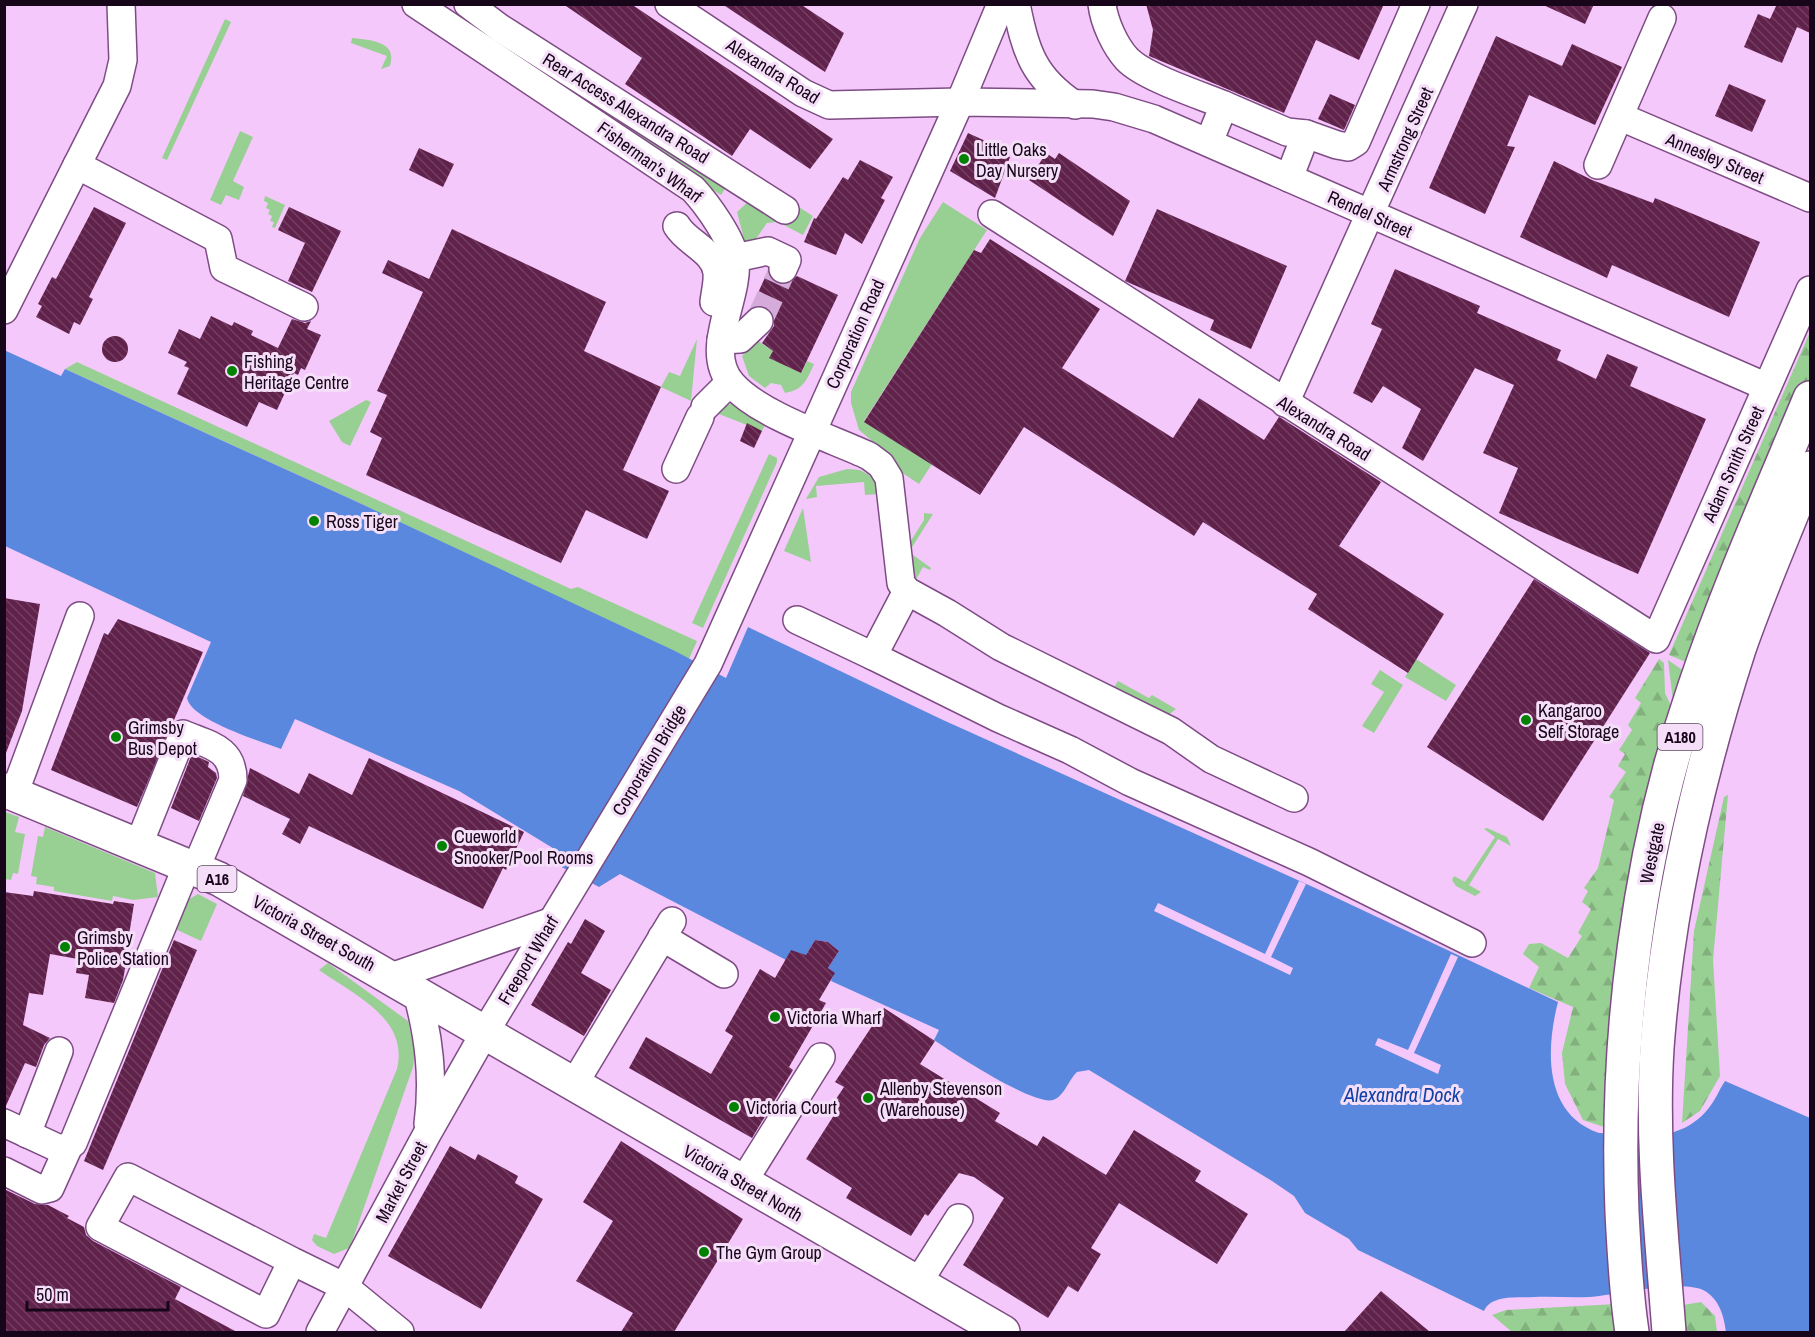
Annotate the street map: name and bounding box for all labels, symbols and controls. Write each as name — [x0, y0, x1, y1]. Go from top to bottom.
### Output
street label: Alexandra Road — [721, 32, 825, 110]
street label: Rear Access Alexandra Road — [538, 47, 714, 169]
street label: Armstrong Street — [1370, 83, 1439, 196]
street label: Fisherman's Wharf — [592, 115, 708, 209]
street label: Annesley Street — [1661, 126, 1768, 190]
place label: Little Oaks Day Nursery — [976, 137, 1059, 183]
marker: Little Oaks Day Nursery — [957, 152, 971, 166]
street label: Rendel Street — [1324, 184, 1416, 244]
street label: Corporation Road — [820, 275, 890, 393]
place label: Fishing Heritage Centre — [244, 349, 349, 395]
marker: Fishing Heritage Centre — [225, 364, 239, 378]
street label: Alexandra Road — [1272, 389, 1376, 467]
street label: Adam Smith Street — [1696, 402, 1770, 527]
place label: Ross Tiger — [326, 509, 398, 534]
marker: Ross Tiger — [307, 514, 321, 528]
place label: Kangaroo Self Storage — [1538, 698, 1619, 744]
street label: Corporation Bridge — [606, 700, 692, 820]
marker: Kangaroo Self Storage — [1519, 713, 1533, 727]
place label: Grimsby Bus Depot — [128, 715, 197, 761]
road number: A180 — [1658, 724, 1702, 750]
marker: Grimsby Bus Depot — [109, 730, 123, 744]
street label: Westgate — [1633, 820, 1671, 886]
place label: Cueworld Snooker/Pool Rooms — [454, 824, 593, 870]
marker: Cueworld Snooker/Pool Rooms — [435, 839, 449, 853]
road number: A16 — [198, 866, 236, 892]
street label: Victoria Street South — [248, 889, 380, 977]
street label: Freeport Wharf — [492, 910, 565, 1009]
place label: Grimsby Police Station — [77, 925, 169, 971]
marker: Grimsby Police Station — [58, 940, 72, 954]
place label: Victoria Wharf — [787, 1005, 882, 1030]
marker: Victoria Wharf — [768, 1010, 782, 1024]
place label: Allenby Stevenson (Warehouse) — [879, 1076, 1002, 1122]
water label: Alexandra Dock — [1343, 1081, 1461, 1108]
marker: Allenby Stevenson (Warehouse) — [861, 1091, 875, 1105]
place label: Victoria Court — [746, 1095, 837, 1120]
marker: Victoria Court — [727, 1100, 741, 1114]
street label: Market Street — [369, 1137, 433, 1227]
street label: Victoria Street North — [679, 1139, 807, 1227]
place label: The Gym Group — [716, 1240, 822, 1265]
marker: The Gym Group — [697, 1245, 711, 1259]
scale bar — [27, 1274, 168, 1312]
text: 50 m — [36, 1282, 69, 1307]

